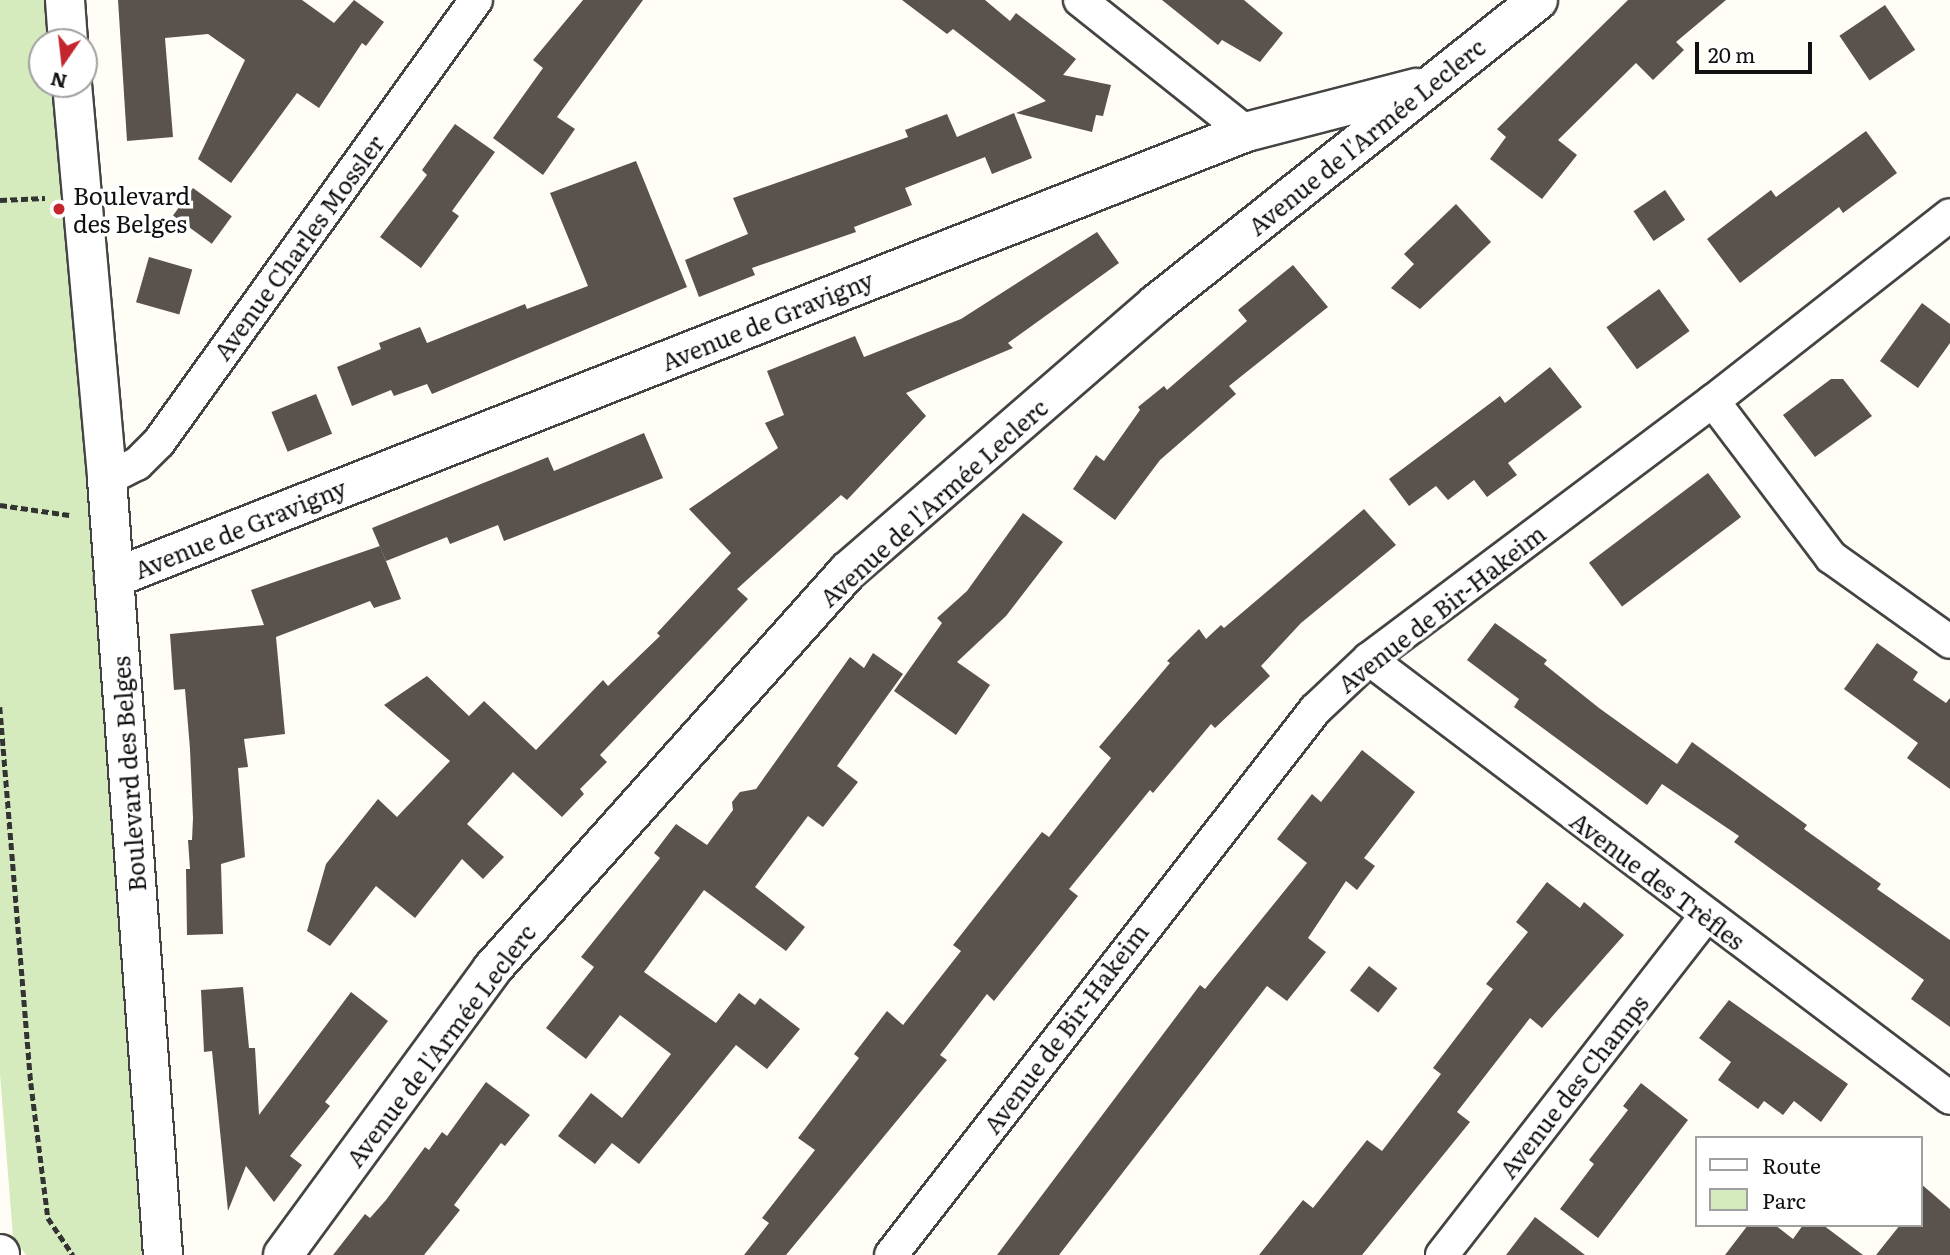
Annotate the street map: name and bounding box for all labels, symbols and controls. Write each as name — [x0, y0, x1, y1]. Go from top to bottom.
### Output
north arrow — [28, 28, 98, 98]
scale bar — [1698, 28, 1815, 72]
street label: Avenue de l'Armée Leclerc — [1242, 32, 1490, 240]
text: 20 m — [1708, 38, 1755, 69]
text: N — [47, 66, 70, 97]
street label: Avenue Charles Mossler — [207, 129, 389, 365]
place label: Boulevard des Belges — [73, 181, 190, 237]
marker: Boulevard des Belges — [51, 201, 67, 217]
street label: Avenue de Gravigny — [657, 264, 877, 376]
street label: Avenue de l'Armée Leclerc — [813, 392, 1053, 612]
street label: Avenue de Gravigny — [130, 472, 350, 584]
street label: Avenue de Bir-Hakeim — [1331, 518, 1551, 698]
street label: Boulevard des Belges — [105, 655, 151, 893]
street label: Avenue des Trèfles — [1565, 805, 1751, 955]
street label: Avenue de Bir-Hakeim — [977, 917, 1153, 1139]
street label: Avenue de l'Armée Leclerc — [339, 918, 541, 1172]
street label: Avenue des Champs — [1492, 989, 1654, 1183]
legend — [1694, 1136, 1922, 1227]
text: Route — [1762, 1149, 1821, 1180]
text: Parc — [1762, 1184, 1806, 1215]

